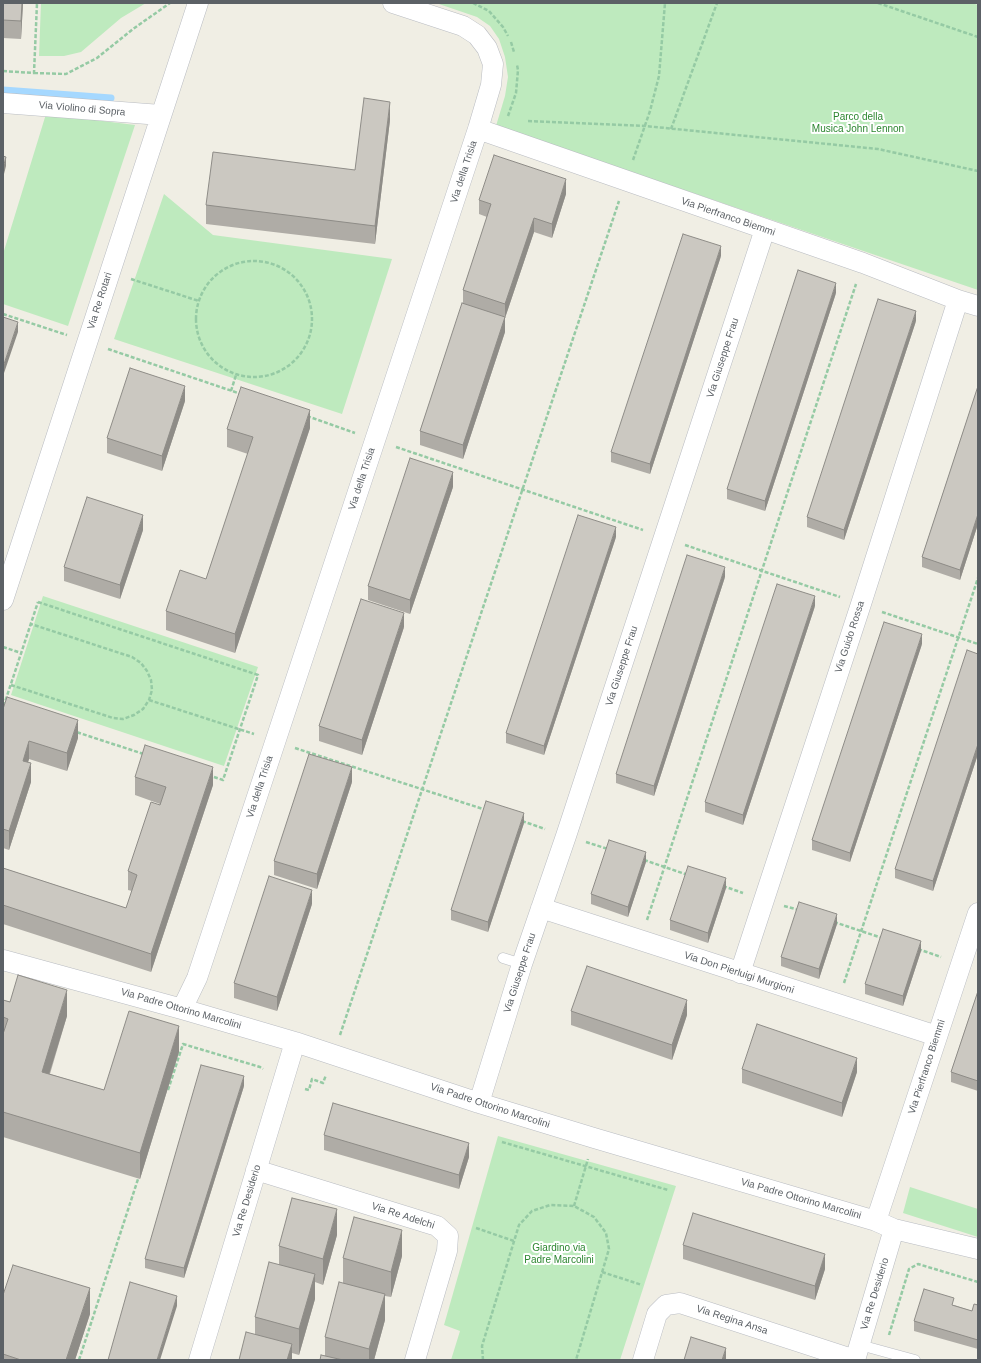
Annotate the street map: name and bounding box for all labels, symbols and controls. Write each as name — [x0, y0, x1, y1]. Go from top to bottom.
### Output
street label: Via Violino di Sopra — [38, 99, 126, 119]
park label: Parco della Musica John Lennon — [812, 111, 904, 134]
street label: Via della Trisia — [448, 139, 480, 205]
street label: Via Pierfranco Biemmi — [679, 195, 777, 239]
street label: Via Re Rotari — [85, 271, 115, 331]
street label: Via Giuseppe Frau — [704, 317, 742, 399]
street label: Via della Trisia — [346, 446, 378, 512]
street label: Via Guido Rossa — [833, 600, 867, 674]
street label: Via Giuseppe Frau — [603, 625, 641, 707]
street label: Via della Trisia — [244, 754, 276, 820]
street label: Via Giuseppe Frau — [501, 932, 539, 1014]
street label: Via Don Pierluigi Murgioni — [683, 950, 795, 996]
street label: Via Padre Ottorino Marcolini — [119, 986, 243, 1032]
street label: Via Pierfranco Biemmi — [906, 1018, 948, 1116]
street label: Via Padre Ottorino Marcolini — [429, 1081, 551, 1131]
street label: Via Re Desiderio — [230, 1163, 264, 1239]
street label: Via Padre Ottorino Marcolini — [739, 1176, 863, 1222]
street label: Via Re Adelchi — [370, 1200, 436, 1232]
park label: Giardino via Padre Marcolini — [524, 1242, 594, 1266]
street label: Via Re Desiderio — [858, 1256, 892, 1332]
street label: Via Regina Ansa — [695, 1303, 769, 1337]

